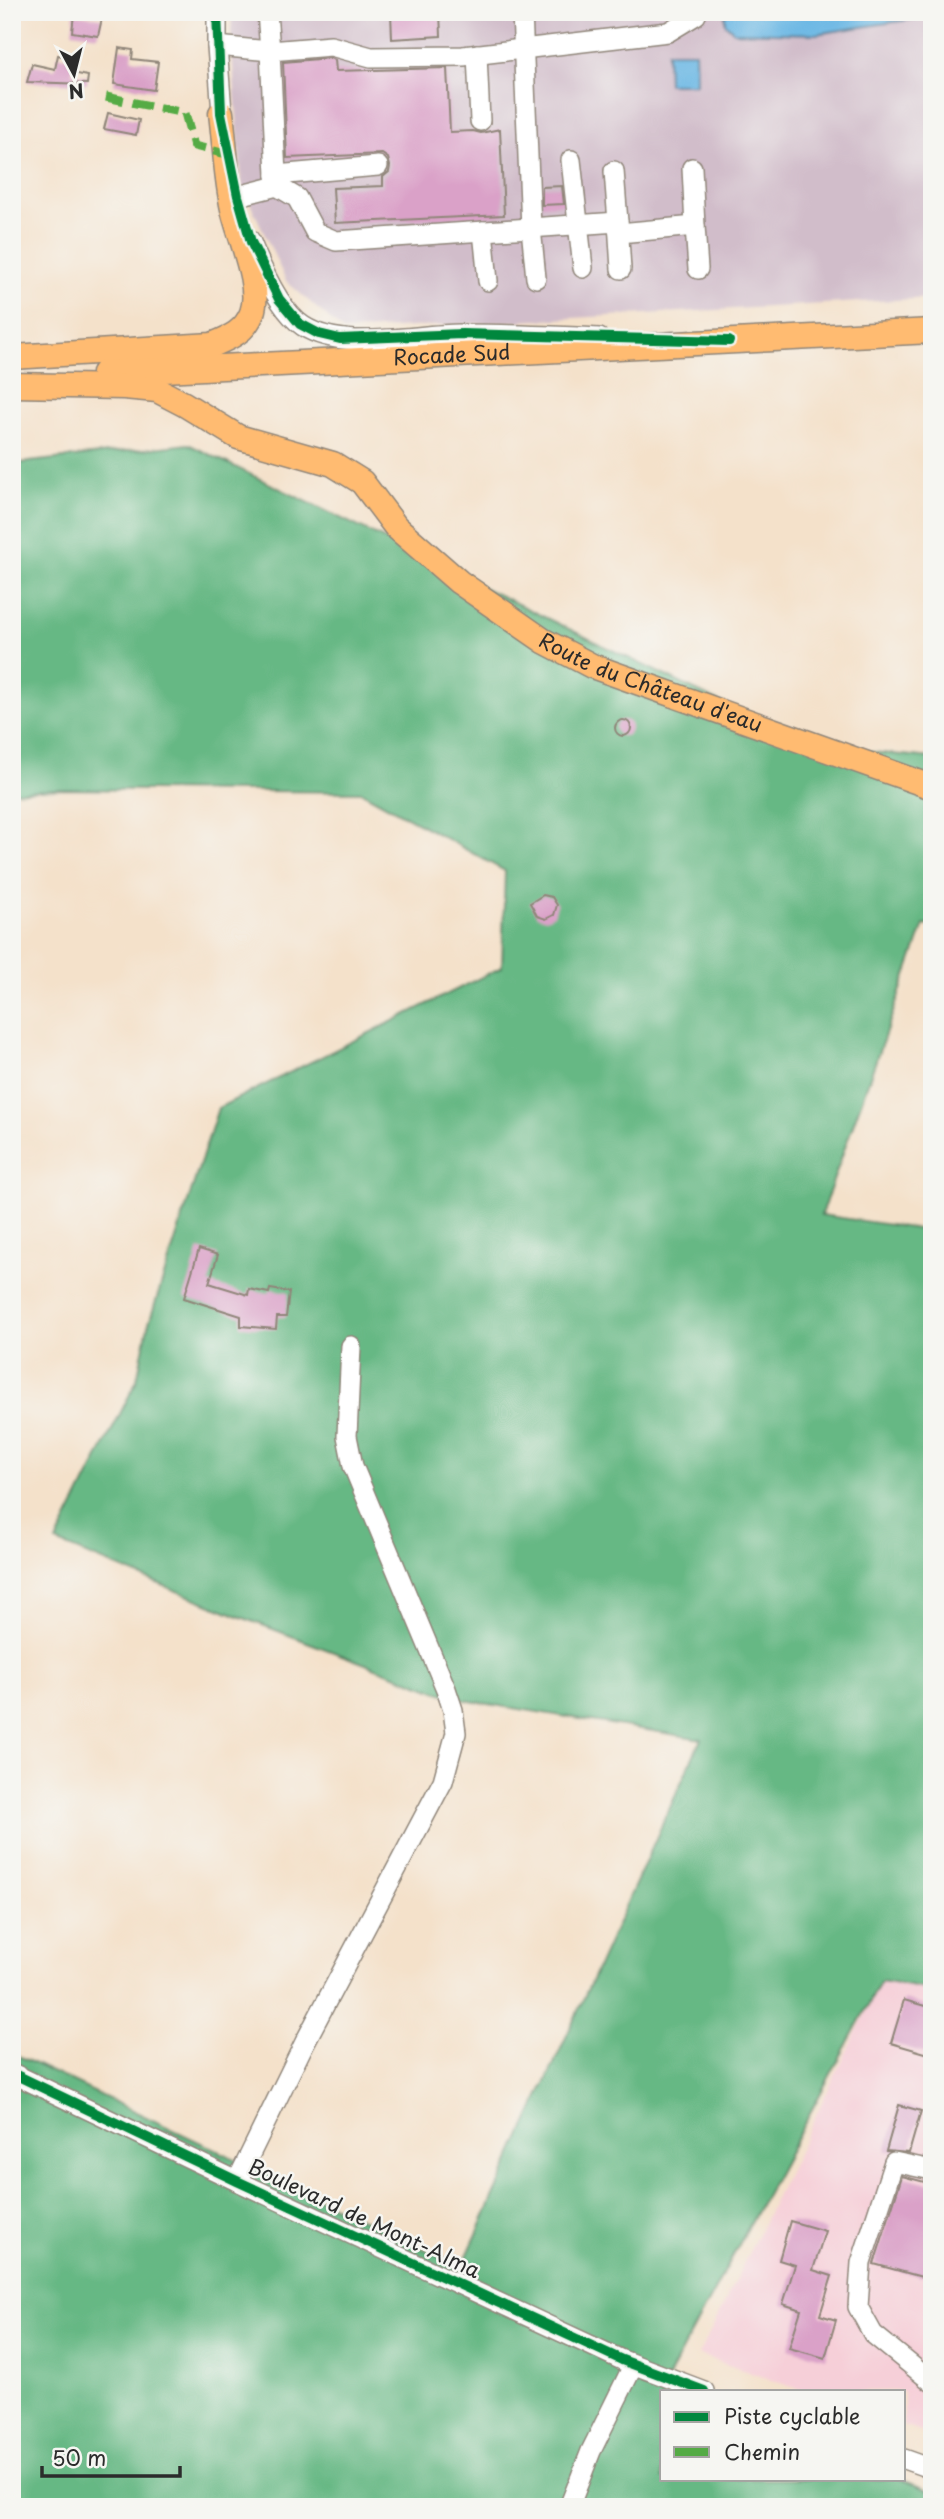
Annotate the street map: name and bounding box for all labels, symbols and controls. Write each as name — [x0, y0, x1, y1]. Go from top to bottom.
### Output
north arrow — [38, 38, 108, 108]
text: N — [67, 77, 85, 107]
street label: Rocade Sud — [392, 334, 511, 372]
street label: Route du Château d'eau — [534, 623, 767, 739]
street label: Boulevard de Mont-Alma — [243, 2149, 486, 2285]
legend — [660, 2390, 906, 2480]
text: Piste cyclable — [724, 2399, 860, 2431]
scale bar — [42, 2435, 180, 2479]
text: Chemin — [724, 2435, 800, 2467]
text: 50 m — [52, 2441, 106, 2473]

